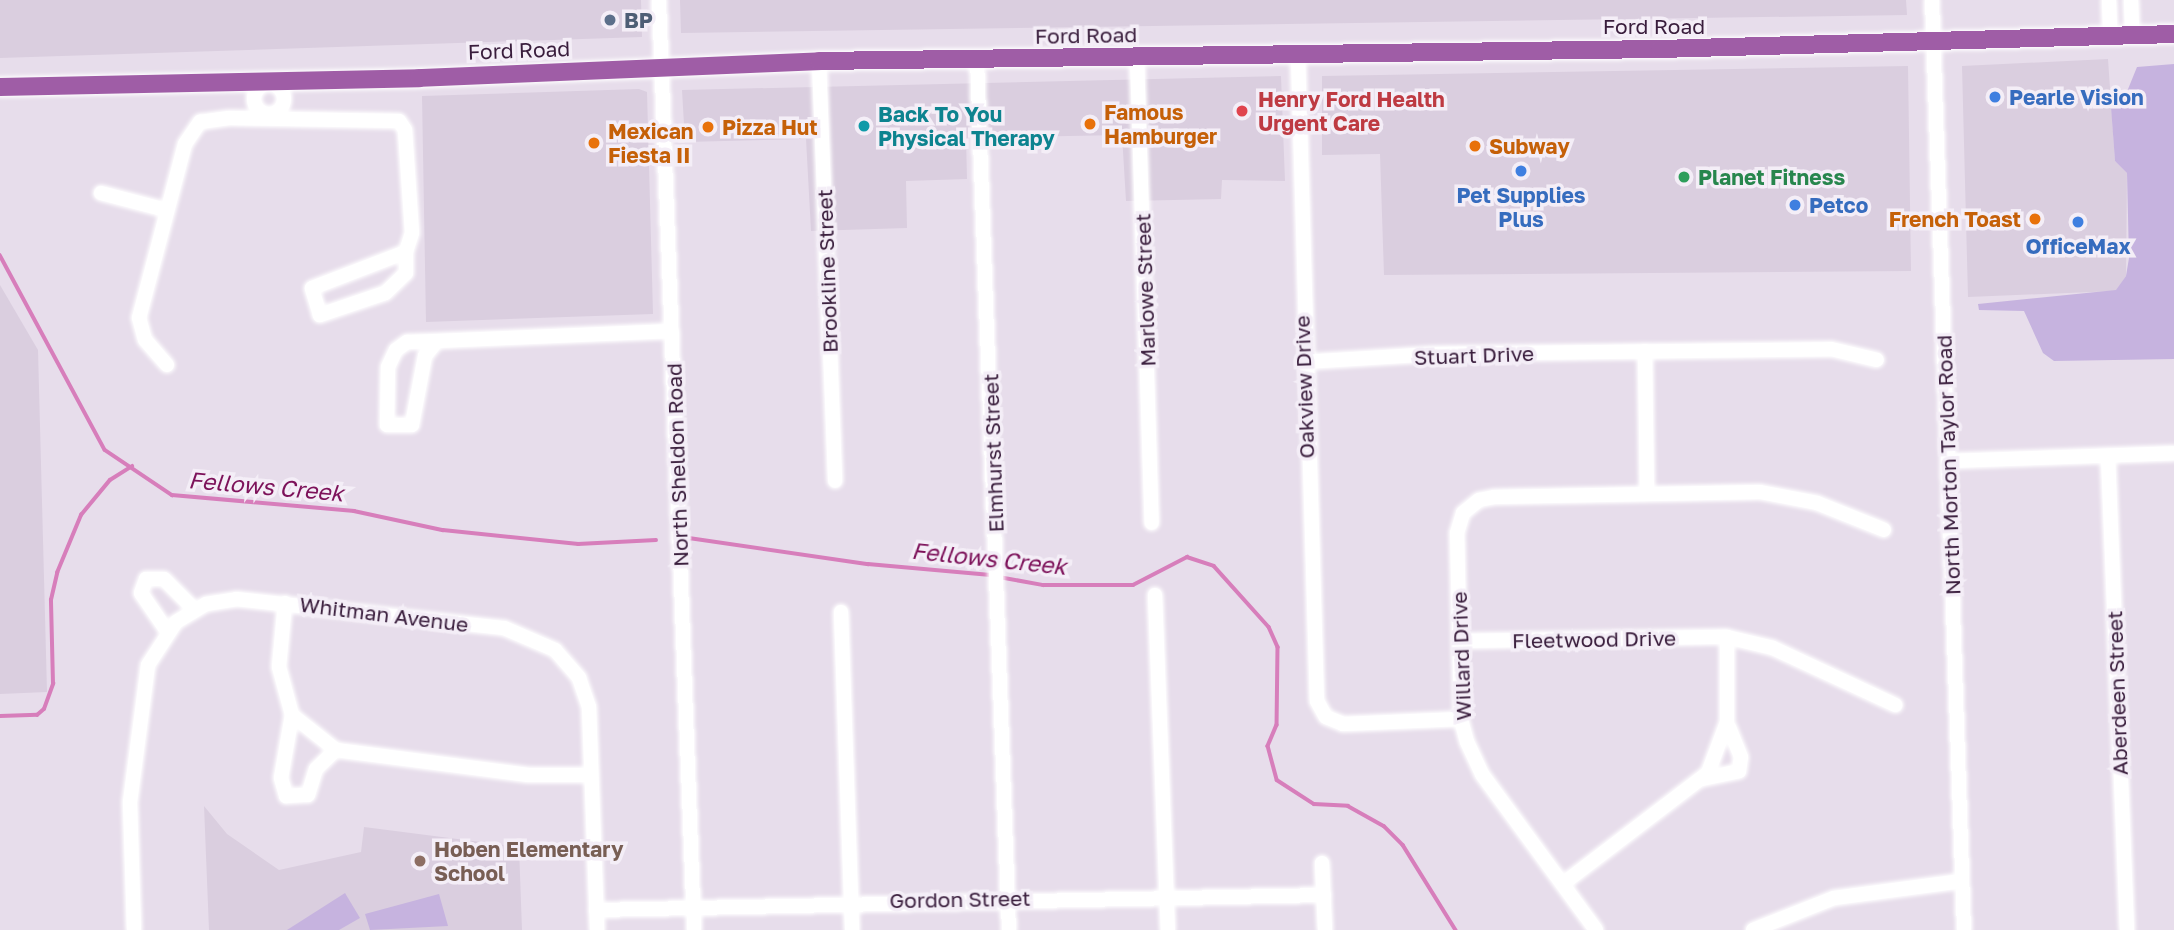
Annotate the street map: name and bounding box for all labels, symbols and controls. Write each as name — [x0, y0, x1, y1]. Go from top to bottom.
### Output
place label: BP — [624, 7, 653, 33]
marker: BP — [602, 12, 618, 28]
street label: Ford Road — [1603, 13, 1705, 39]
street label: Ford Road — [1035, 22, 1137, 48]
street label: Ford Road — [467, 36, 571, 64]
place label: Pearle Vision — [2009, 84, 2144, 110]
place label: Henry Ford Health Urgent Care — [1258, 86, 1445, 136]
marker: Pearle Vision — [1987, 89, 2003, 105]
place label: Famous Hamburger — [1104, 99, 1217, 149]
place label: Back To You Physical Therapy — [878, 101, 1055, 151]
marker: Henry Ford Health Urgent Care — [1232, 101, 1252, 121]
place label: Pizza Hut — [722, 114, 818, 140]
marker: Famous Hamburger — [1082, 116, 1098, 132]
place label: Mexican Fiesta II — [608, 118, 694, 168]
marker: Back To You Physical Therapy — [856, 118, 872, 134]
marker: Pizza Hut — [700, 119, 716, 135]
place label: Subway — [1489, 133, 1570, 159]
marker: Mexican Fiesta II — [586, 135, 602, 151]
marker: Subway — [1467, 138, 1483, 154]
marker: Pet Supplies Plus — [1513, 163, 1529, 179]
place label: Planet Fitness — [1698, 164, 1845, 190]
marker: Planet Fitness — [1676, 169, 1692, 185]
place label: Pet Supplies Plus — [1456, 182, 1586, 232]
street label: Brookline Street — [812, 189, 842, 353]
place label: Petco — [1809, 192, 1868, 218]
marker: Petco — [1787, 197, 1803, 213]
place label: French Toast — [1889, 206, 2021, 232]
marker: French Toast — [2027, 211, 2043, 227]
street label: Marlowe Street — [1130, 213, 1160, 367]
marker: OfficeMax — [2070, 214, 2086, 230]
place label: OfficeMax — [2025, 233, 2131, 259]
street label: Oakview Drive — [1289, 315, 1319, 459]
street label: North Morton Taylor Road — [1931, 334, 1965, 596]
street label: Stuart Drive — [1413, 340, 1535, 370]
street label: North Sheldon Road — [661, 363, 693, 567]
street label: Elmhurst Street — [978, 373, 1008, 533]
water label: Fellows Creek — [187, 465, 345, 507]
water label: Fellows Creek — [910, 536, 1068, 580]
street label: Whitman Avenue — [298, 591, 470, 637]
street label: Willard Drive — [1446, 591, 1476, 721]
street label: Aberdeen Street — [2102, 610, 2132, 776]
street label: Fleetwood Drive — [1512, 625, 1676, 653]
place label: Hoben Elementary School — [434, 836, 624, 886]
marker: Hoben Elementary School — [412, 853, 428, 869]
street label: Gordon Street — [889, 885, 1031, 913]

